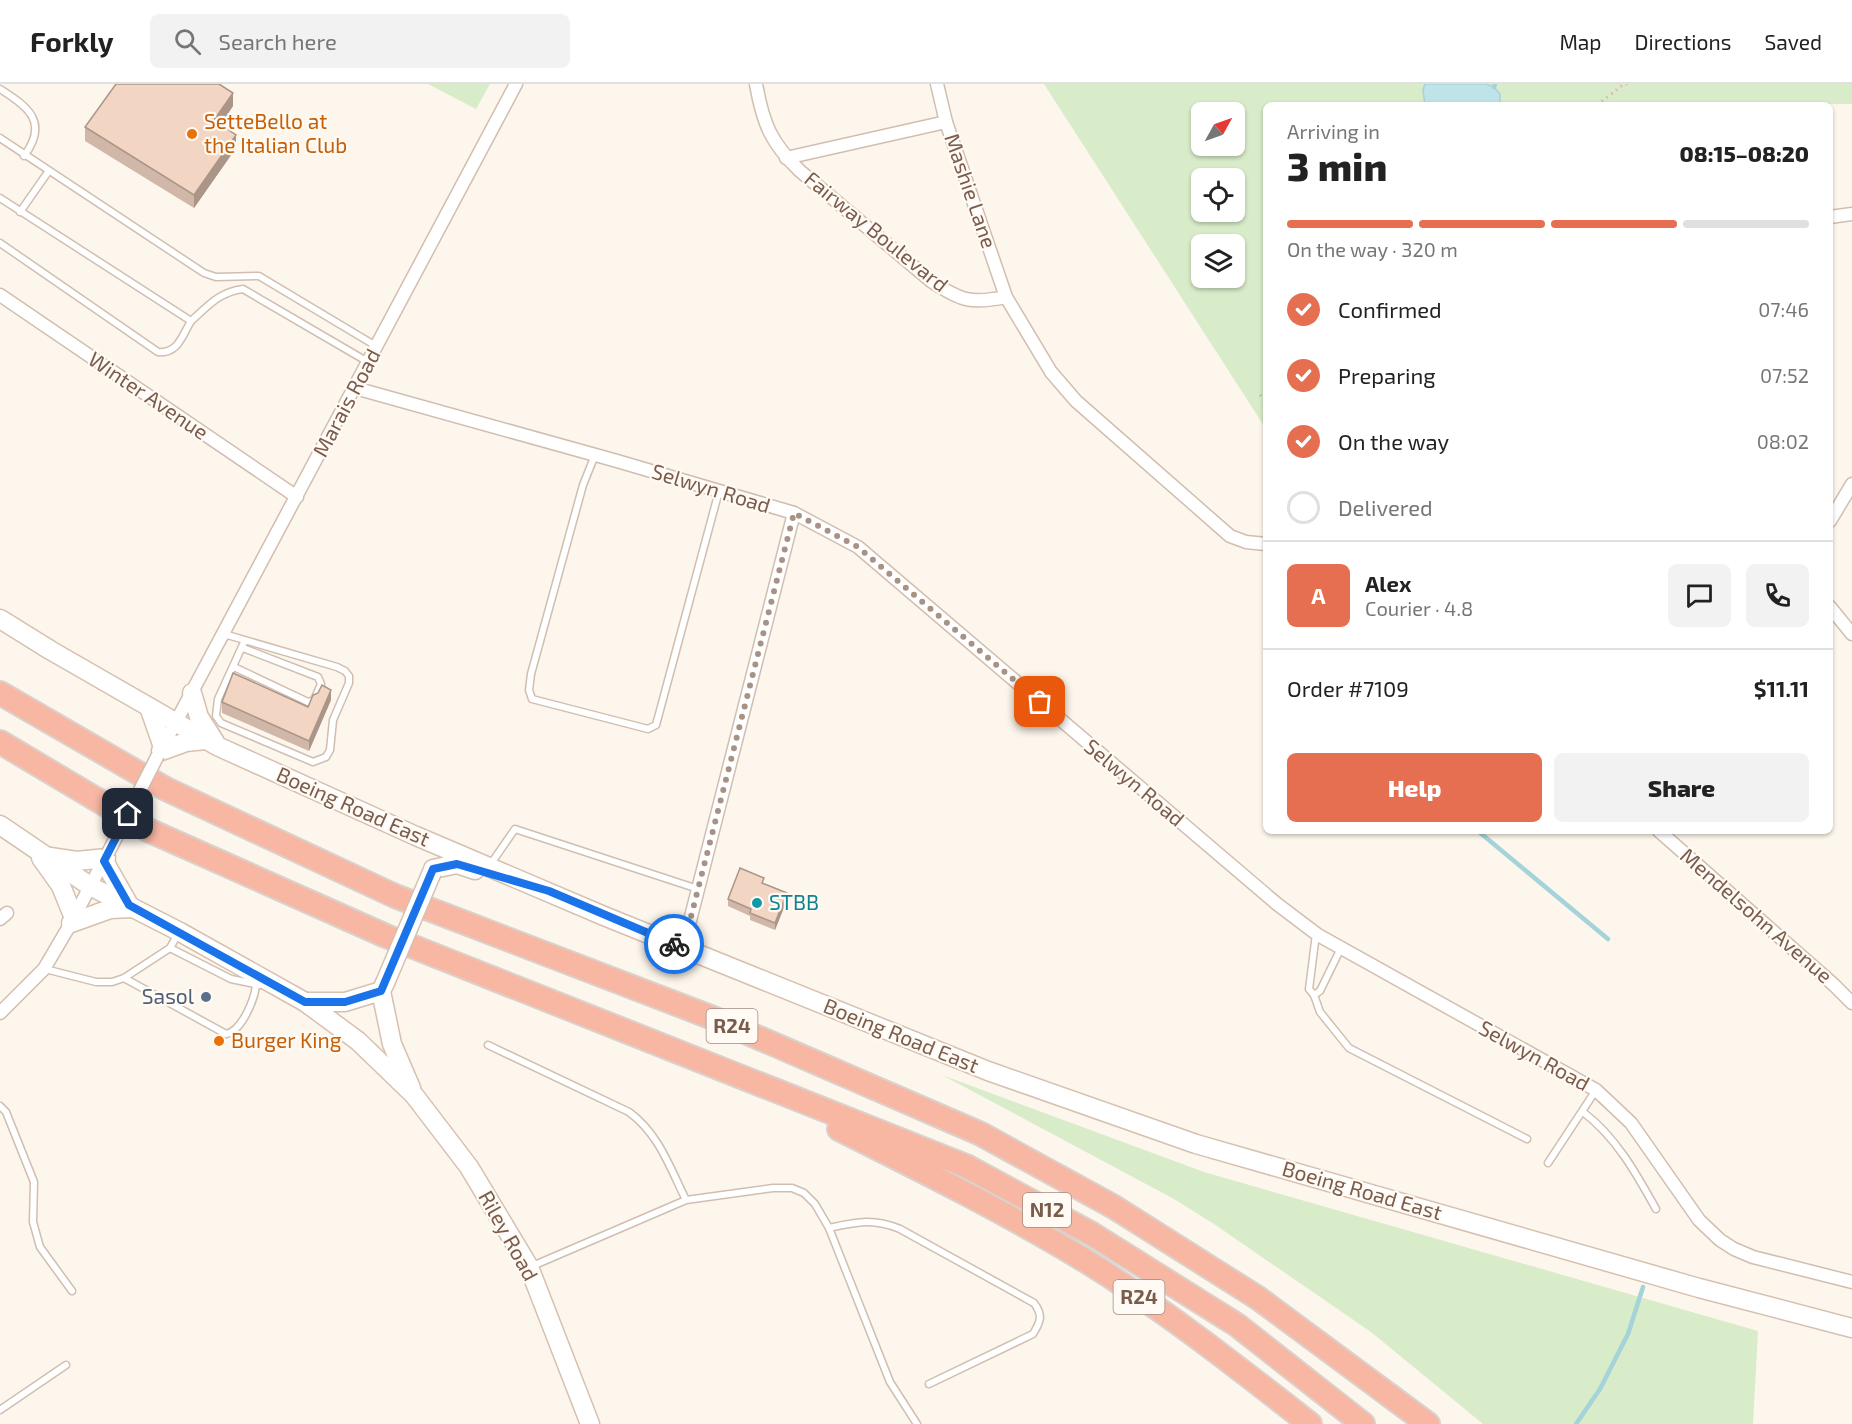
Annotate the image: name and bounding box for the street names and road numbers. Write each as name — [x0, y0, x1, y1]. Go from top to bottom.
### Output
street label: Mashie Lane — [940, 130, 1003, 251]
street label: Fairway Boulevard — [800, 165, 954, 296]
street label: Marais Road — [307, 344, 385, 461]
street label: Winter Avenue — [84, 345, 213, 444]
street label: Selwyn Road — [649, 458, 774, 517]
street label: Selwyn Road — [1080, 733, 1190, 831]
street label: Boeing Road East — [273, 761, 434, 851]
street label: Mendelsohn Avenue — [1676, 842, 1838, 988]
street label: Boeing Road East — [820, 992, 983, 1077]
road number: R24 — [706, 1009, 758, 1043]
street label: Selwyn Road — [1475, 1014, 1594, 1095]
street label: Boeing Road East — [1280, 1155, 1445, 1224]
street label: Riley Road — [474, 1186, 544, 1285]
road number: N12 — [1023, 1193, 1071, 1227]
road number: R24 — [1114, 1280, 1164, 1314]

